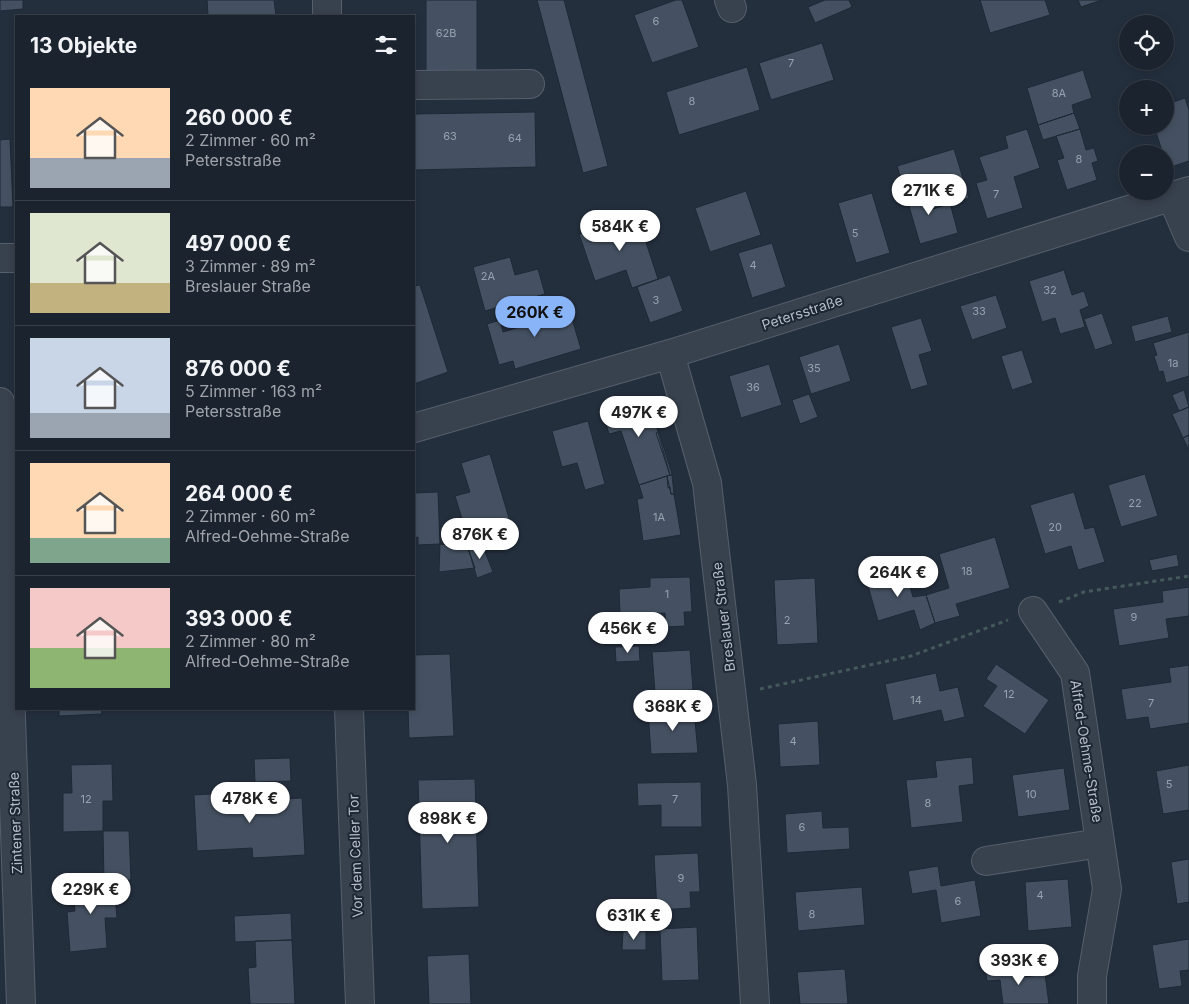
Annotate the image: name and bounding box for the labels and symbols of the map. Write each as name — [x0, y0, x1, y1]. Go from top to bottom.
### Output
house number: 6 — [653, 14, 660, 28]
house number: 62B — [436, 26, 456, 40]
house number: 7 — [788, 56, 794, 70]
house number: 8A — [1052, 86, 1067, 100]
house number: 8 — [689, 94, 696, 108]
house number: 63 — [443, 129, 457, 143]
house number: 64 — [508, 131, 522, 145]
house number: 8 — [1076, 152, 1083, 166]
pin: 271K € — [888, 174, 970, 216]
house number: 7 — [993, 187, 999, 201]
pin: 584K € — [579, 210, 661, 252]
house number: 5 — [852, 226, 859, 240]
house number: 4 — [749, 258, 757, 272]
house number: 2A — [481, 269, 496, 283]
house number: 32 — [1043, 283, 1057, 297]
street label: Petersstraße — [759, 291, 845, 333]
house number: 3 — [653, 293, 660, 307]
pin: 260K € — [494, 296, 576, 338]
house number: 33 — [972, 304, 986, 318]
house number: 1a — [1168, 356, 1178, 370]
house number: 35 — [807, 361, 821, 375]
house number: 36 — [746, 380, 760, 394]
pin: 497K € — [598, 396, 680, 438]
house number: 22 — [1128, 496, 1142, 510]
house number: 1A — [653, 510, 665, 524]
pin: 876K € — [439, 518, 521, 560]
house number: 20 — [1048, 520, 1062, 534]
pin: 264K € — [857, 556, 939, 598]
street label: Breslauer Straße — [708, 561, 738, 673]
house number: 18 — [961, 564, 973, 578]
house number: 1 — [665, 587, 669, 601]
house number: 9 — [1131, 610, 1138, 624]
pin: 456K € — [587, 612, 669, 654]
house number: 2 — [784, 613, 790, 627]
street label: Alfred-Oehme-Straße — [1067, 679, 1107, 823]
house number: 12 — [1003, 687, 1015, 701]
pin: 368K € — [632, 690, 714, 732]
house number: 14 — [910, 693, 922, 707]
house number: 7 — [1148, 696, 1154, 710]
house number: 4 — [789, 734, 797, 748]
street label: Zintener Straße — [5, 772, 25, 874]
house number: 5 — [1166, 777, 1173, 791]
pin: 478K € — [209, 782, 291, 824]
house number: 10 — [1025, 787, 1037, 801]
house number: 12 — [80, 792, 92, 806]
house number: 7 — [672, 792, 678, 806]
street label: Vor dem Celler Tor — [344, 794, 366, 918]
house number: 8 — [925, 796, 932, 810]
pin: 898K € — [407, 802, 489, 844]
house number: 6 — [799, 820, 806, 834]
house number: 9 — [678, 871, 685, 885]
pin: 229K € — [50, 872, 132, 915]
house number: 4 — [1036, 888, 1044, 902]
house number: 6 — [955, 894, 962, 908]
pin: 631K € — [593, 898, 675, 941]
house number: 8 — [809, 907, 816, 921]
pin: 393K € — [978, 944, 1060, 986]

